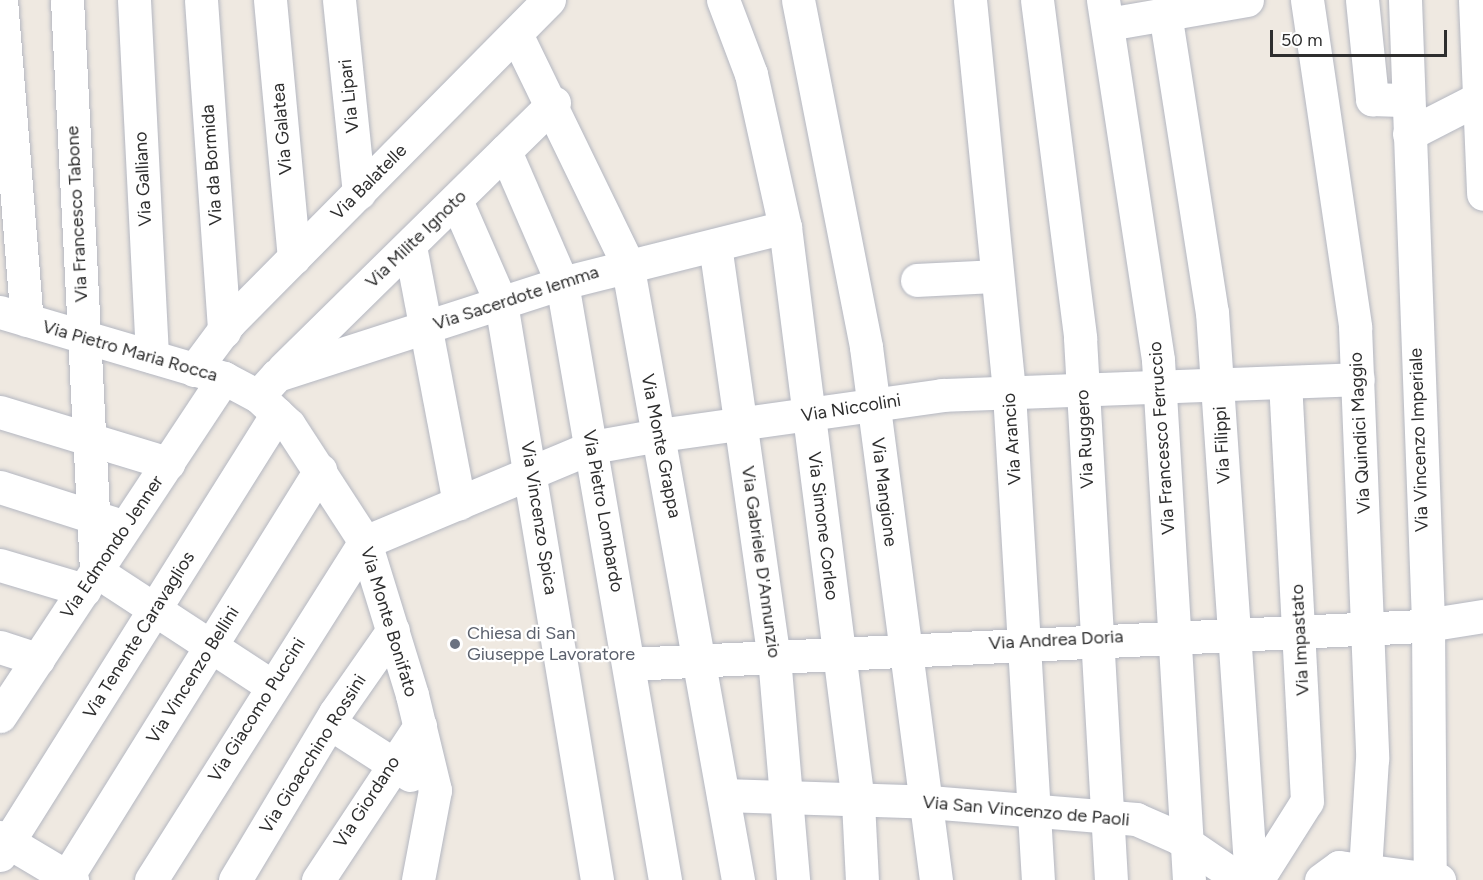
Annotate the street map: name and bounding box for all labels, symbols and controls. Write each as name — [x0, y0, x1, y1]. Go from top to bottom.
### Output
scale bar — [1273, 18, 1450, 56]
text: 50 m — [1281, 29, 1323, 51]
street label: Via Lipari — [334, 58, 364, 134]
street label: Via Galatea — [267, 82, 297, 176]
street label: Via da Bormida — [197, 104, 227, 226]
street label: Via Francesco Tabone — [62, 125, 92, 303]
street label: Via Galliano — [130, 131, 156, 227]
street label: Via Balatelle — [327, 140, 411, 224]
street label: Via Milite Ignoto — [361, 185, 471, 293]
street label: Via Sacerdote Iemma — [431, 261, 601, 335]
street label: Via Pietro Maria Rocca — [40, 316, 220, 386]
street label: Via Francesco Ferruccio — [1144, 341, 1180, 535]
street label: Via Vincenzo Imperiale — [1405, 348, 1433, 532]
street label: Via Quindici Maggio — [1345, 352, 1375, 514]
street label: Via Monte Grappa — [636, 372, 686, 520]
street label: Via Niccolini — [800, 389, 902, 427]
street label: Via Ruggero — [1072, 389, 1098, 489]
street label: Via Arancio — [998, 392, 1026, 486]
street label: Via Filippi — [1209, 406, 1235, 484]
street label: Via Pietro Lombardo — [578, 428, 628, 594]
street label: Via Mangione — [867, 436, 901, 548]
street label: Via Vincenzo Spica — [516, 440, 562, 596]
street label: Via Simone Corleo — [803, 451, 843, 601]
street label: Via Gabriele D'Annunzio — [737, 465, 785, 659]
street label: Via Edmondo Jenner — [56, 471, 168, 623]
street label: Via Monte Bonifato — [356, 544, 422, 700]
street label: Via Tenente Caravaglios — [79, 547, 199, 723]
street label: Via Impastato — [1286, 584, 1314, 696]
street label: Via Vincenzo Bellini — [142, 603, 244, 747]
place label: Chiesa di San Giuseppe Lavoratore — [467, 623, 635, 666]
street label: Via Andrea Doria — [988, 626, 1124, 654]
street label: Via Giacomo Puccini — [204, 634, 310, 786]
marker: Chiesa di San Giuseppe Lavoratore — [448, 637, 462, 651]
street label: Via Gioacchino Rossini — [255, 671, 371, 837]
street label: Via Giordano — [329, 752, 405, 852]
street label: Via San Vincenzo de Paoli — [922, 791, 1130, 831]

